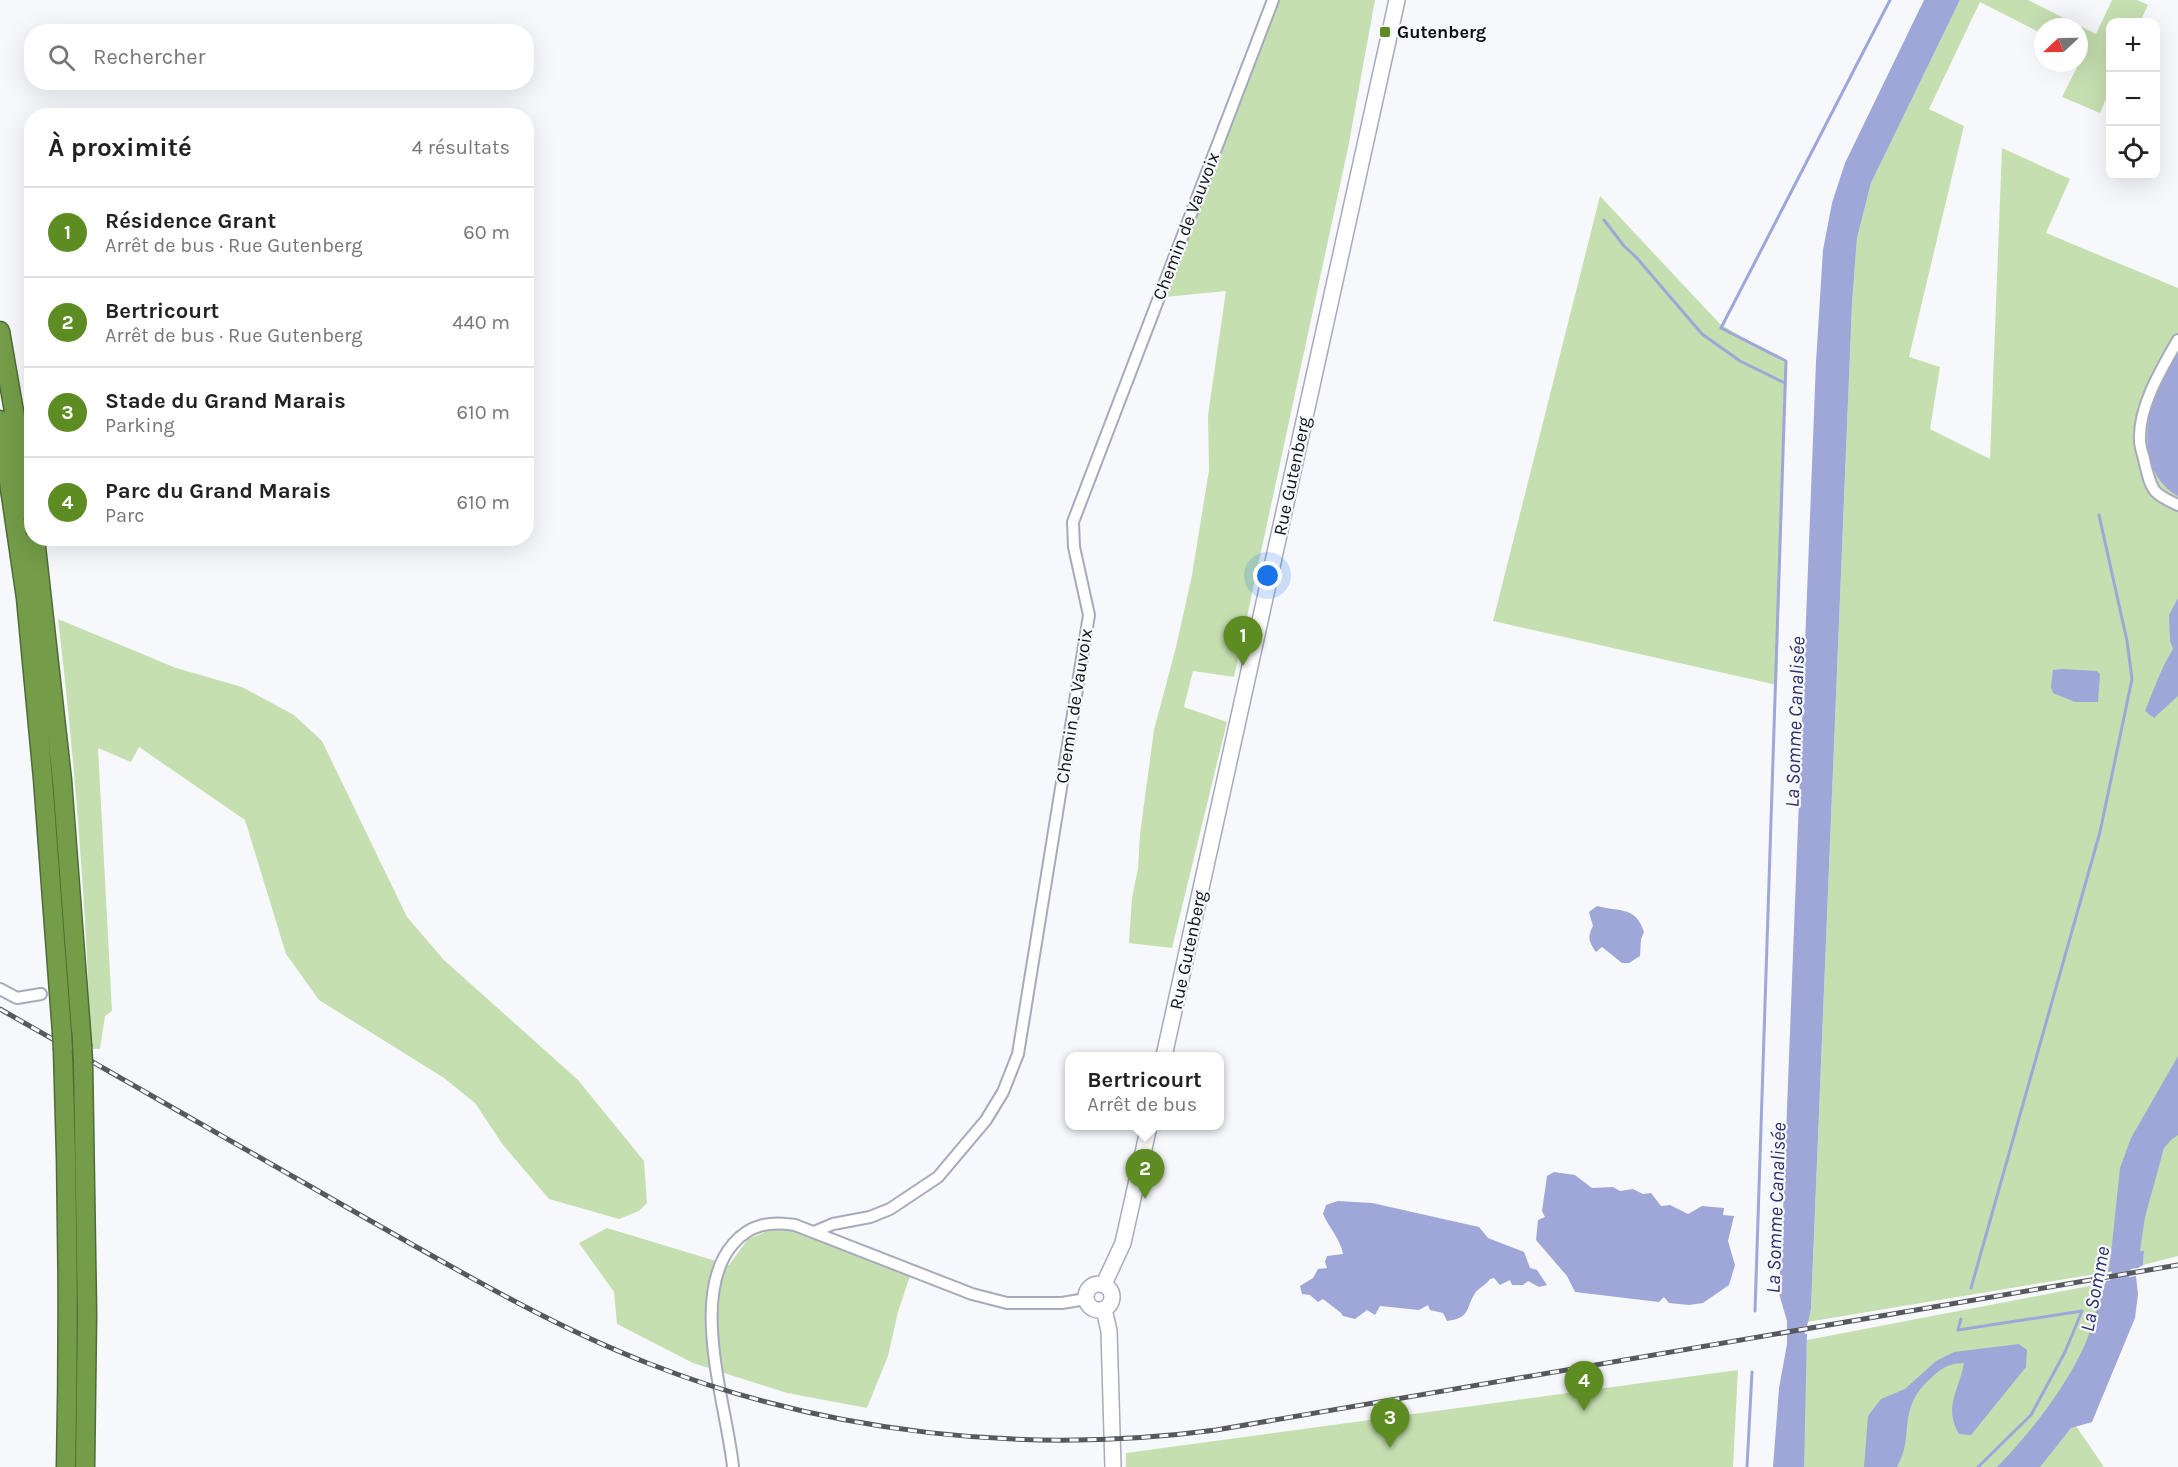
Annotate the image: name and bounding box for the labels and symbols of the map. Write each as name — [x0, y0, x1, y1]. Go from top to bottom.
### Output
north arrow — [2034, 18, 2088, 72]
place label: Gutenberg — [1397, 21, 1487, 43]
marker: Gutenberg — [1378, 25, 1392, 39]
street label: Chemin de Vauvoix — [1148, 149, 1224, 303]
street label: Rue Gutenberg — [1269, 414, 1315, 538]
your location — [1253, 561, 1282, 590]
pin: 1 — [1224, 616, 1262, 666]
street label: Chemin de Vauvoix — [1051, 627, 1097, 785]
water label: La Somme Canalisée — [1781, 636, 1809, 808]
street label: Rue Gutenberg — [1165, 888, 1211, 1012]
water label: La Somme Canalisée — [1762, 1122, 1790, 1294]
pin: 2 — [1126, 1150, 1164, 1199]
water label: La Somme — [2075, 1244, 2115, 1334]
pin: 4 — [1564, 1362, 1604, 1411]
pin: 3 — [1370, 1398, 1410, 1448]

